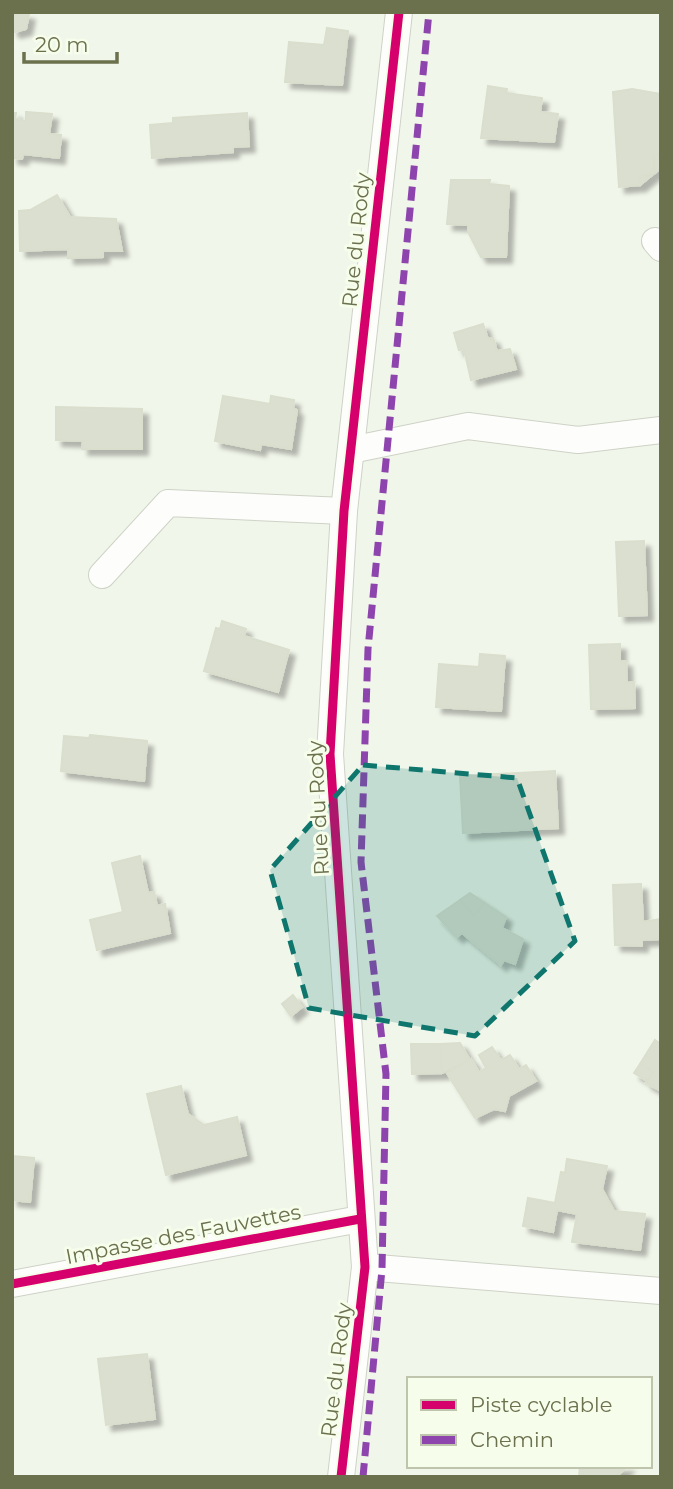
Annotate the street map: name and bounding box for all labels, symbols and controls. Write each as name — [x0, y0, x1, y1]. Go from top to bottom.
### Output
scale bar — [24, 21, 117, 65]
text: 20 m — [35, 32, 89, 57]
street label: Rue du Rody — [337, 171, 376, 309]
street label: Rue du Rody — [302, 739, 334, 876]
street label: Impasse des Fauvettes — [63, 1199, 303, 1269]
street label: Rue du Rody — [315, 1301, 357, 1439]
legend — [407, 1377, 652, 1468]
text: Piste cyclable — [470, 1392, 612, 1417]
text: Chemin — [470, 1427, 554, 1452]

